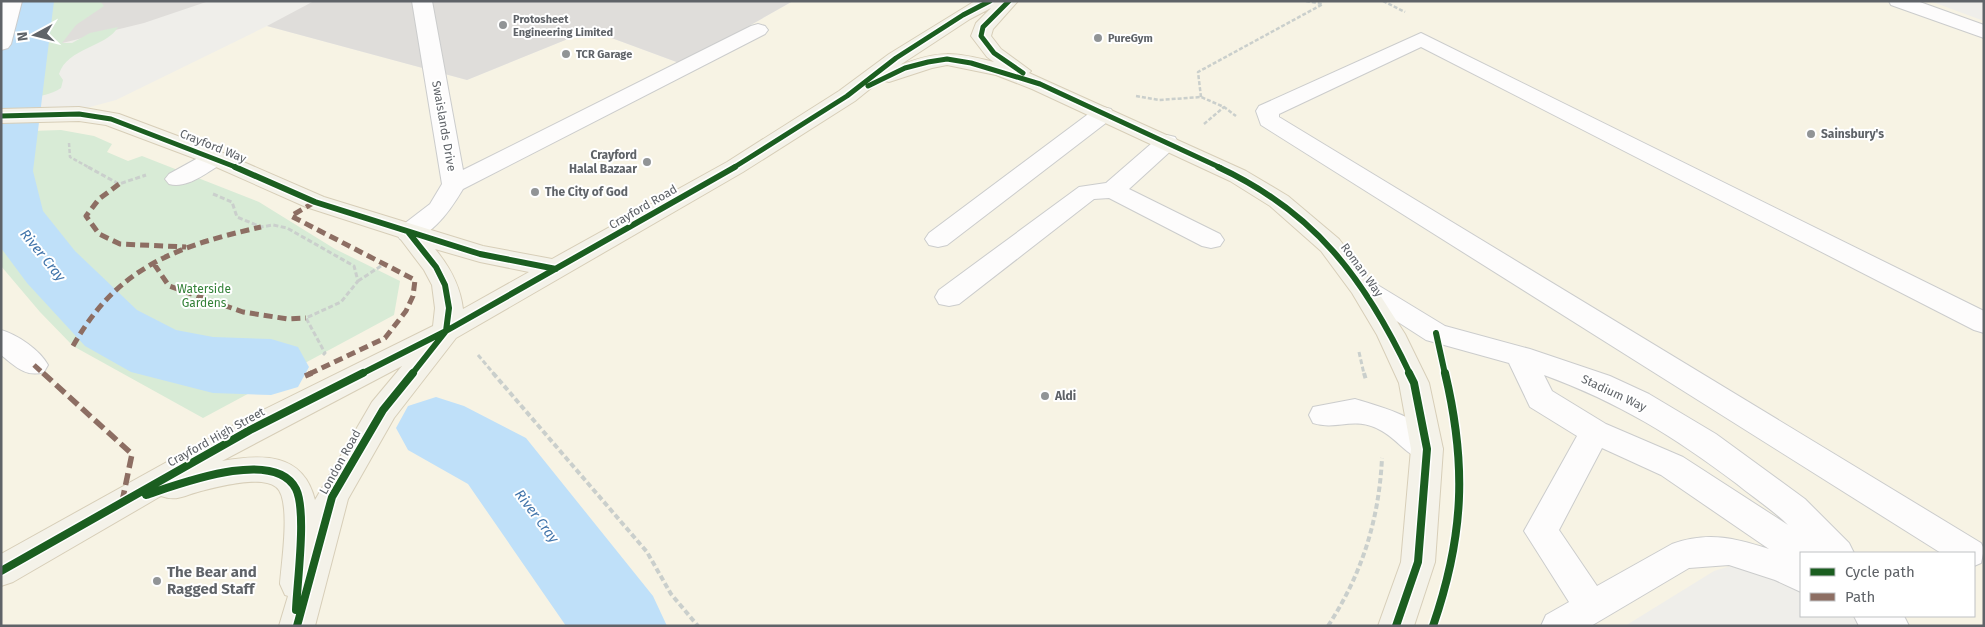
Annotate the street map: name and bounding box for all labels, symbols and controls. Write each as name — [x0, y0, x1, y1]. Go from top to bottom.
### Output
north arrow — [10, 10, 60, 60]
place label: Protosheet Engineering Limited — [513, 13, 613, 39]
marker: Protosheet Engineering Limited — [497, 19, 509, 31]
text: N — [14, 31, 32, 42]
marker: PureGym — [1092, 32, 1104, 44]
place label: PureGym — [1108, 32, 1153, 45]
marker: TCR Garage — [560, 48, 572, 60]
place label: TCR Garage — [576, 48, 632, 61]
street label: Swaislands Drive — [429, 80, 459, 172]
street label: Crayford Way — [178, 126, 248, 166]
place label: Sainsbury's — [1821, 127, 1884, 141]
marker: Sainsbury's — [1805, 128, 1817, 140]
place label: Crayford Halal Bazaar — [569, 148, 637, 176]
marker: Crayford Halal Bazaar — [641, 156, 653, 168]
street label: Crayford Road — [606, 182, 680, 232]
place label: The City of God — [545, 185, 628, 199]
marker: The City of God — [529, 186, 541, 198]
water label: River Cray — [16, 226, 70, 286]
street label: Roman Way — [1338, 240, 1386, 300]
park label: Waterside Gardens — [177, 282, 231, 310]
street label: Stadium Way — [1579, 372, 1649, 414]
place label: Aldi — [1054, 389, 1076, 403]
marker: Aldi — [1039, 390, 1051, 402]
street label: Crayford High Street — [165, 404, 268, 470]
street label: London Road — [316, 427, 364, 497]
water label: River Cray — [511, 486, 563, 547]
legend — [1800, 552, 1975, 617]
place label: The Bear and Ragged Staff — [167, 563, 257, 598]
text: Cycle path — [1845, 563, 1915, 581]
marker: The Bear and Ragged Staff — [151, 575, 163, 587]
text: Path — [1845, 588, 1875, 606]

